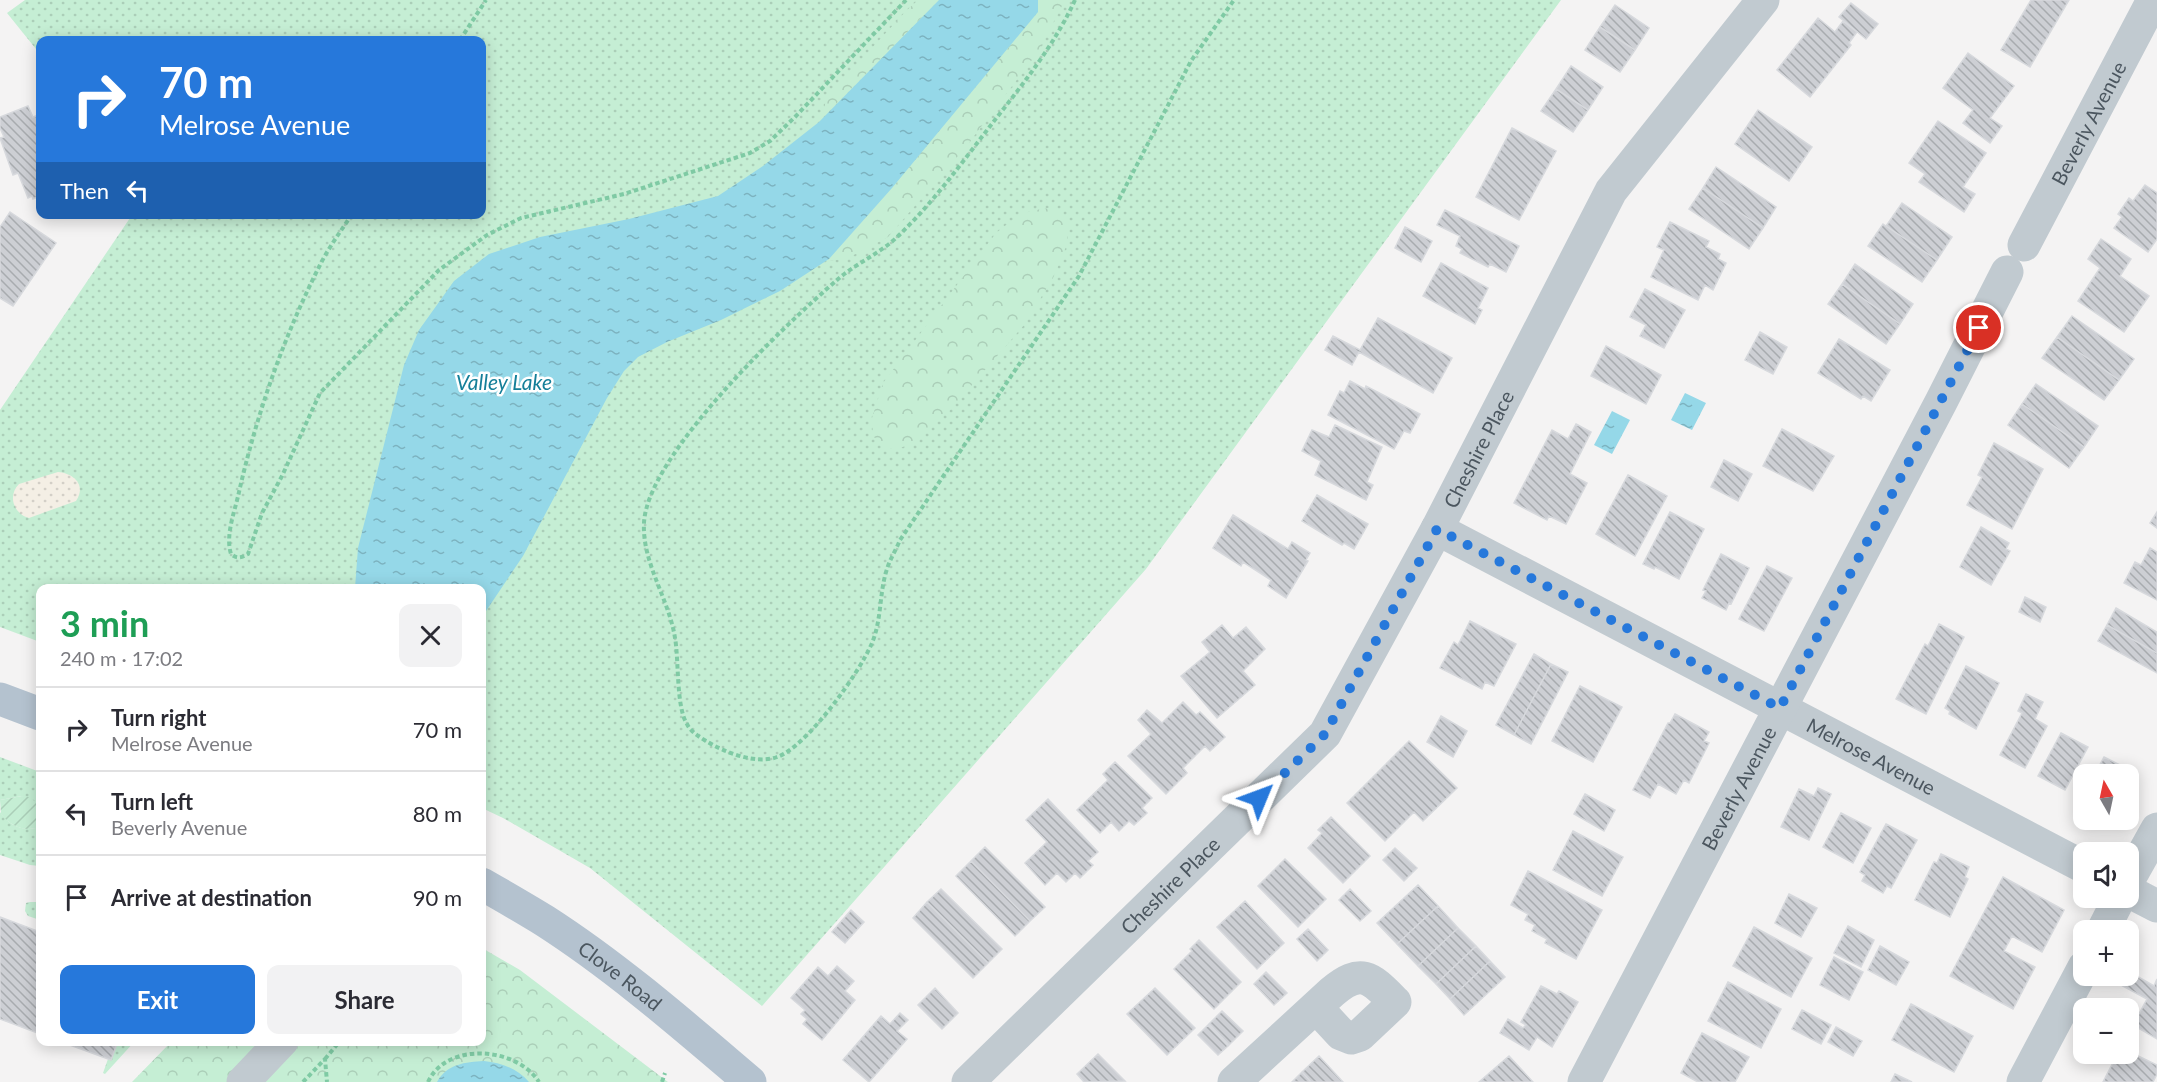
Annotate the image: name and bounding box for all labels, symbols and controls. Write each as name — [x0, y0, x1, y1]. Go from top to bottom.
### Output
text: 70 m — [159, 57, 253, 107]
street label: Beverly Avenue — [2046, 57, 2131, 189]
icon: right — [60, 60, 138, 138]
text: Melrose Avenue — [159, 108, 350, 141]
icon: left — [121, 174, 154, 207]
text: Then — [60, 177, 109, 204]
pin — [1953, 302, 2004, 353]
icon: arrive — [1962, 311, 1995, 344]
water label: Valley Lake — [456, 369, 552, 394]
street label: Cheshire Place — [1438, 386, 1518, 512]
text: 3 min — [60, 601, 149, 645]
button: close — [399, 604, 462, 667]
text: 240 m · 17:02 — [60, 646, 183, 670]
text: Turn right — [111, 704, 206, 731]
street label: Melrose Avenue — [1803, 712, 1940, 799]
icon: right — [60, 713, 93, 746]
text: 70 m — [413, 716, 462, 743]
street label: Beverly Avenue — [1696, 722, 1781, 854]
text: Melrose Avenue — [111, 731, 253, 755]
north arrow — [2073, 764, 2139, 830]
map controls — [2073, 764, 2139, 1064]
position arrow — [1227, 766, 1291, 830]
text: Turn left — [111, 788, 193, 815]
icon: left — [60, 797, 93, 830]
text: 80 m — [413, 800, 462, 827]
text: Beverly Avenue — [111, 815, 247, 839]
street label: Cheshire Place — [1115, 832, 1224, 939]
button: sound — [2073, 842, 2139, 908]
icon: arrive — [60, 881, 93, 914]
text: Arrive at destination — [111, 884, 312, 911]
text: 90 m — [413, 884, 462, 911]
button: + — [2073, 920, 2139, 986]
street label: Clove Road — [574, 936, 667, 1015]
button: Exit — [60, 965, 255, 1034]
button: Share — [267, 965, 462, 1034]
button: − — [2073, 998, 2139, 1064]

